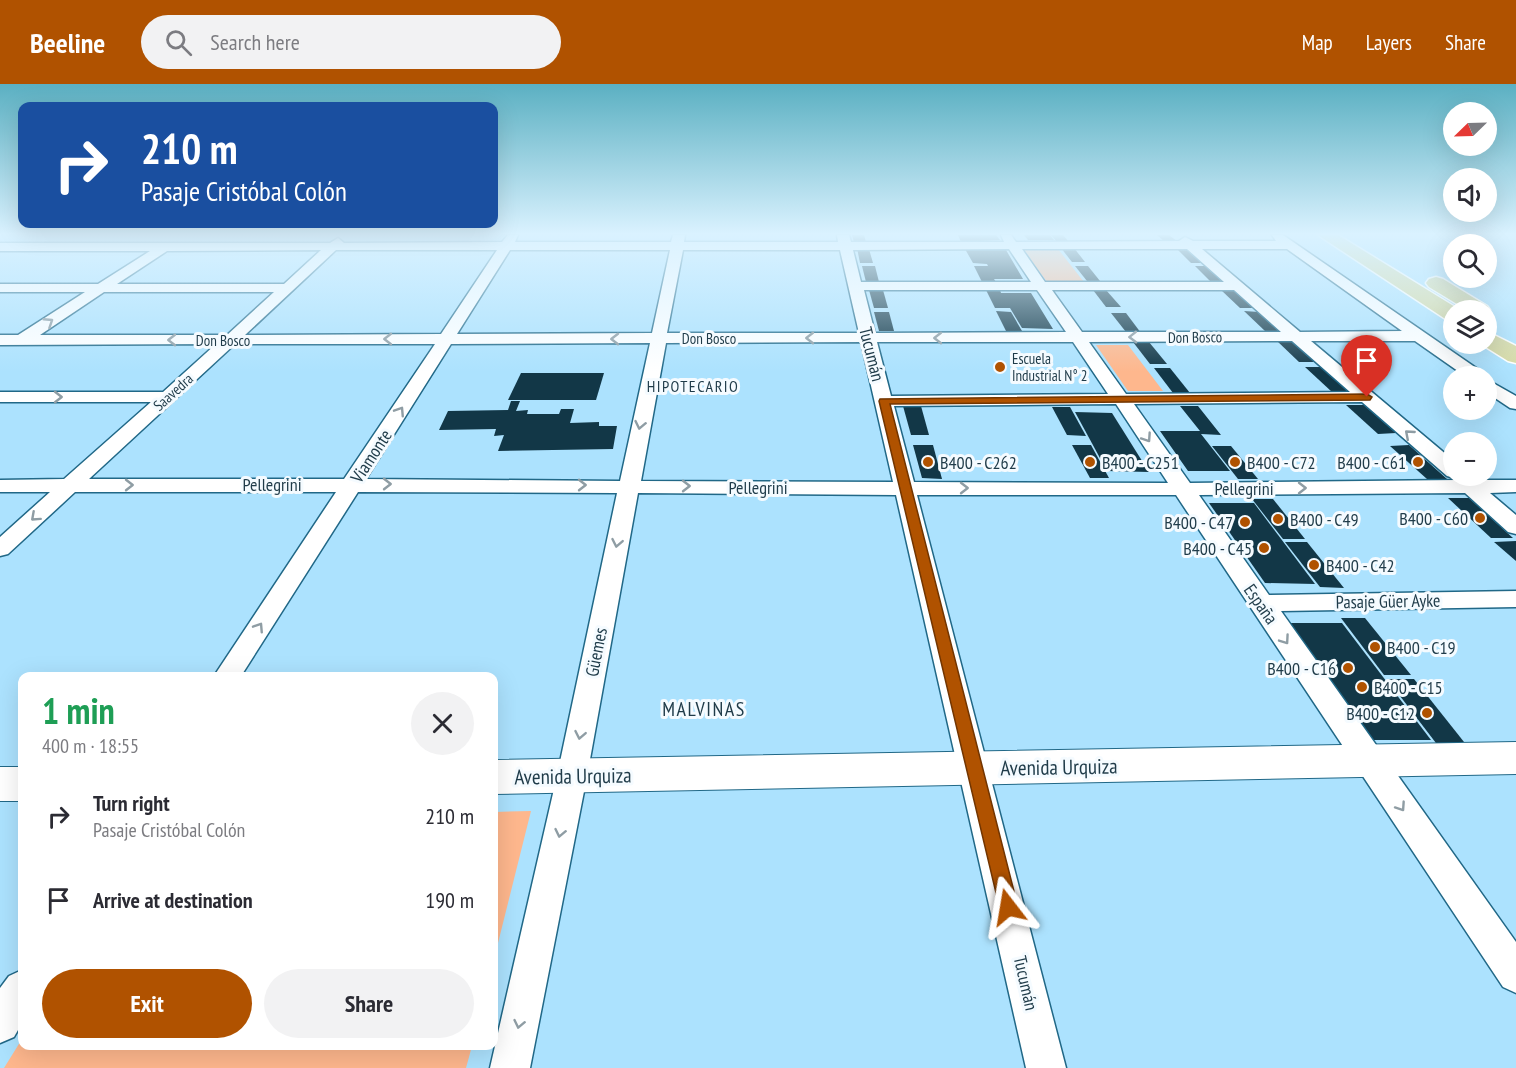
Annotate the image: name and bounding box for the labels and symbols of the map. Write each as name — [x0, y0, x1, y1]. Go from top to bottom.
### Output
north arrow — [1443, 102, 1497, 156]
one-way arrow — [43, 317, 53, 329]
street label: Tucumán — [854, 324, 890, 384]
street label: Don Bosco — [1168, 327, 1222, 347]
street label: Don Bosco — [682, 329, 736, 348]
street label: Don Bosco — [196, 331, 250, 350]
one-way arrow — [1129, 331, 1138, 344]
one-way arrow — [806, 332, 815, 344]
one-way arrow — [934, 332, 943, 344]
one-way arrow — [383, 333, 392, 345]
one-way arrow — [611, 333, 620, 345]
one-way arrow — [168, 334, 177, 346]
pin — [1341, 335, 1392, 397]
place label: Escuela Industrial N° 2 — [1012, 349, 1087, 385]
marker: Escuela Industrial N° 2 — [993, 360, 1007, 374]
street label: Saavedra — [149, 369, 197, 415]
district label: HIPOTECARIO — [647, 376, 739, 396]
one-way arrow — [54, 391, 63, 403]
one-way arrow — [392, 407, 404, 417]
one-way arrow — [634, 420, 647, 430]
street label: Viamonte — [345, 425, 397, 488]
one-way arrow — [1405, 430, 1416, 441]
one-way arrow — [1140, 431, 1151, 442]
place label: B400 - C262 — [940, 451, 1017, 474]
place label: B400 - C251 — [1102, 451, 1179, 474]
place label: B400 - C72 — [1247, 451, 1316, 474]
place label: B400 - C61 — [1337, 451, 1406, 474]
marker: B400 - C262 — [921, 455, 935, 469]
marker: B400 - C251 — [1083, 455, 1097, 469]
marker: B400 - C72 — [1228, 455, 1242, 469]
marker: B400 - C61 — [1411, 455, 1425, 469]
street label: Pellegrini — [242, 473, 302, 496]
street label: Pellegrini — [728, 476, 788, 499]
street label: Pellegrini — [1214, 477, 1274, 500]
one-way arrow — [382, 478, 391, 490]
one-way arrow — [124, 479, 133, 491]
one-way arrow — [577, 479, 586, 492]
one-way arrow — [682, 480, 691, 492]
one-way arrow — [959, 482, 968, 494]
one-way arrow — [1297, 482, 1306, 494]
place label: B400 - C60 — [1399, 507, 1468, 530]
place label: B400 - C49 — [1290, 508, 1359, 531]
one-way arrow — [31, 510, 42, 521]
place label: B400 - C47 — [1164, 511, 1233, 534]
marker: B400 - C60 — [1473, 511, 1487, 525]
marker: B400 - C49 — [1271, 512, 1285, 526]
marker: B400 - C47 — [1238, 515, 1252, 529]
place label: B400 - C45 — [1183, 537, 1252, 560]
one-way arrow — [611, 538, 624, 548]
marker: B400 - C45 — [1257, 541, 1271, 555]
place label: B400 - C42 — [1326, 554, 1395, 577]
marker: B400 - C42 — [1307, 558, 1321, 572]
street label: España — [1239, 579, 1283, 629]
street label: Pasaje Güer Ayke — [1336, 589, 1440, 613]
one-way arrow — [252, 623, 263, 634]
street label: Güemes — [580, 626, 612, 678]
one-way arrow — [1278, 633, 1289, 644]
place label: B400 - C19 — [1387, 636, 1456, 659]
marker: B400 - C19 — [1368, 640, 1382, 654]
place label: B400 - C16 — [1267, 657, 1336, 680]
marker: B400 - C16 — [1341, 661, 1355, 675]
place label: B400 - C15 — [1374, 676, 1443, 699]
marker: B400 - C15 — [1355, 680, 1369, 694]
district label: MALVINAS — [662, 696, 746, 722]
place label: B400 - C12 — [1346, 702, 1415, 725]
marker: B400 - C12 — [1420, 706, 1434, 720]
one-way arrow — [574, 729, 587, 739]
street label: Avenida Urquiza — [1000, 752, 1118, 782]
street label: Avenida Urquiza — [514, 761, 632, 791]
one-way arrow — [1394, 801, 1405, 812]
one-way arrow — [554, 828, 567, 838]
position arrow — [976, 875, 1040, 939]
street label: Tucumán — [1009, 953, 1043, 1013]
one-way arrow — [514, 1019, 527, 1029]

